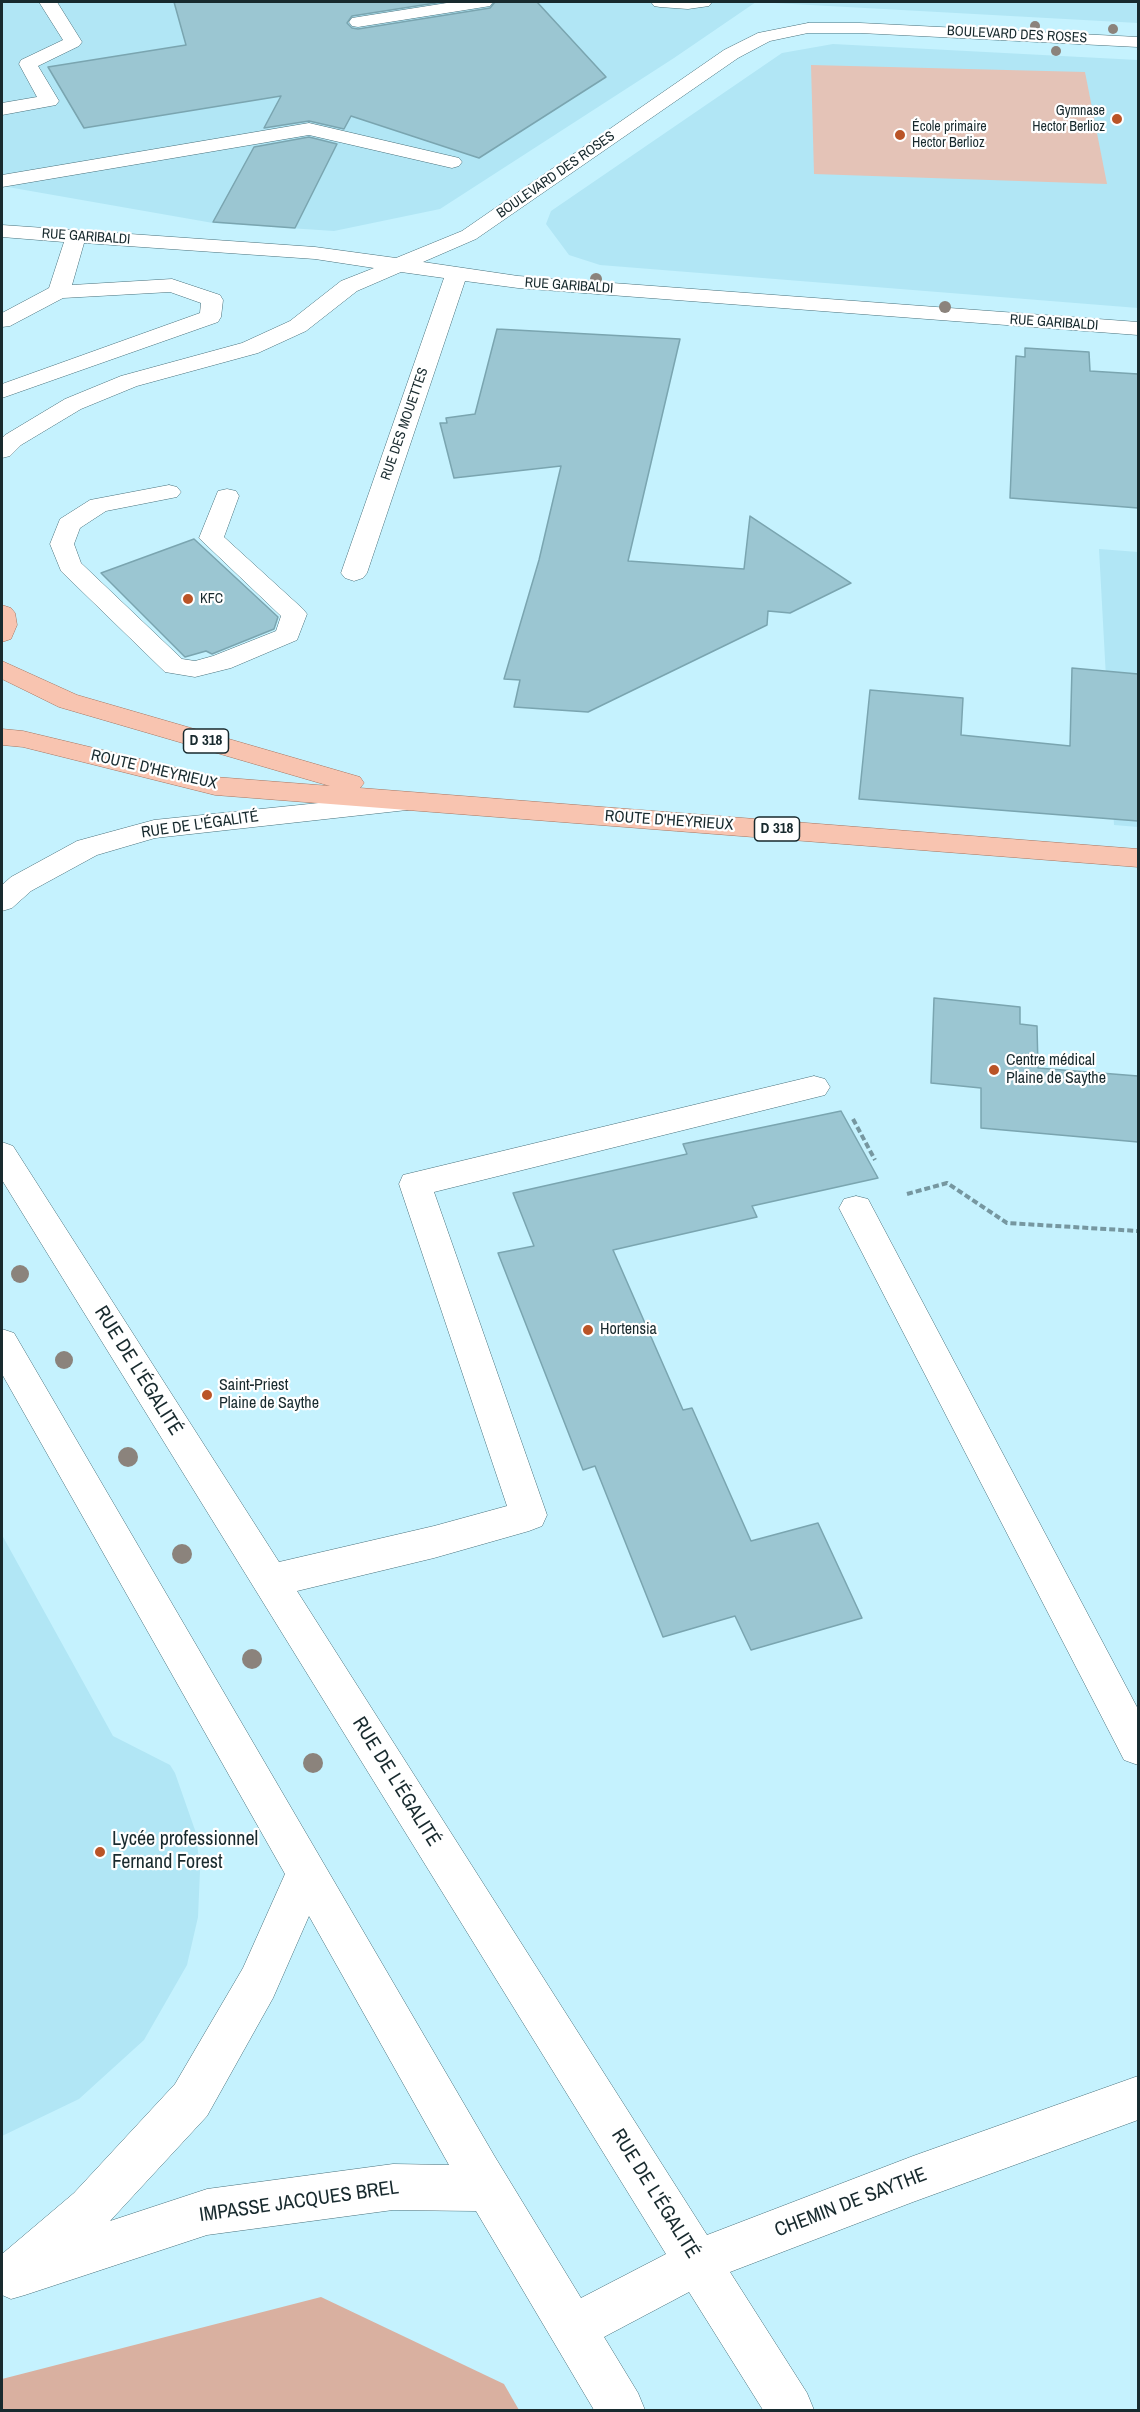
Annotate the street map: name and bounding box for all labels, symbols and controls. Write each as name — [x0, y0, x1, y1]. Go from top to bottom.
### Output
street label: BOULEVARD DES ROSES — [947, 23, 1087, 47]
place label: Gymnase Hector Berlioz — [1032, 103, 1105, 136]
marker: Gymnase Hector Berlioz — [1110, 112, 1124, 126]
place label: École primaire Hector Berlioz — [912, 119, 987, 152]
street label: BOULEVARD DES ROSES — [494, 128, 618, 222]
marker: École primaire Hector Berlioz — [893, 128, 907, 142]
street label: RUE GARIBALDI — [41, 226, 131, 248]
street label: RUE GARIBALDI — [524, 275, 614, 297]
street label: RUE GARIBALDI — [1009, 312, 1099, 334]
street label: RUE DES MOUETTES — [378, 365, 432, 483]
place label: KFC — [200, 591, 223, 607]
marker: KFC — [181, 592, 195, 606]
road number: D 318 — [184, 729, 228, 753]
street label: ROUTE D'HEYRIEUX — [89, 746, 219, 794]
street label: RUE DE L'ÉGALITÉ — [140, 807, 260, 843]
street label: ROUTE D'HEYRIEUX — [604, 807, 734, 835]
road number: D 318 — [754, 817, 800, 841]
place label: Centre médical Plaine de Saythe — [1006, 1051, 1106, 1089]
marker: Centre médical Plaine de Saythe — [987, 1063, 1001, 1077]
street label: RUE DE L'ÉGALITÉ — [89, 1302, 187, 1440]
place label: Hortensia — [600, 1320, 657, 1340]
marker: Hortensia — [581, 1323, 595, 1337]
place label: Saint-Priest Plaine de Saythe — [219, 1376, 319, 1414]
marker: Saint-Priest Plaine de Saythe — [200, 1388, 214, 1402]
street label: RUE DE L'ÉGALITÉ — [347, 1713, 445, 1851]
place label: Lycée professionnel Fernand Forest — [112, 1828, 258, 1875]
marker: Lycée professionnel Fernand Forest — [93, 1845, 107, 1859]
street label: RUE DE L'ÉGALITÉ — [606, 2125, 704, 2263]
street label: CHEMIN DE SAYTHE — [772, 2163, 930, 2243]
street label: IMPASSE JACQUES BREL — [198, 2176, 400, 2228]

